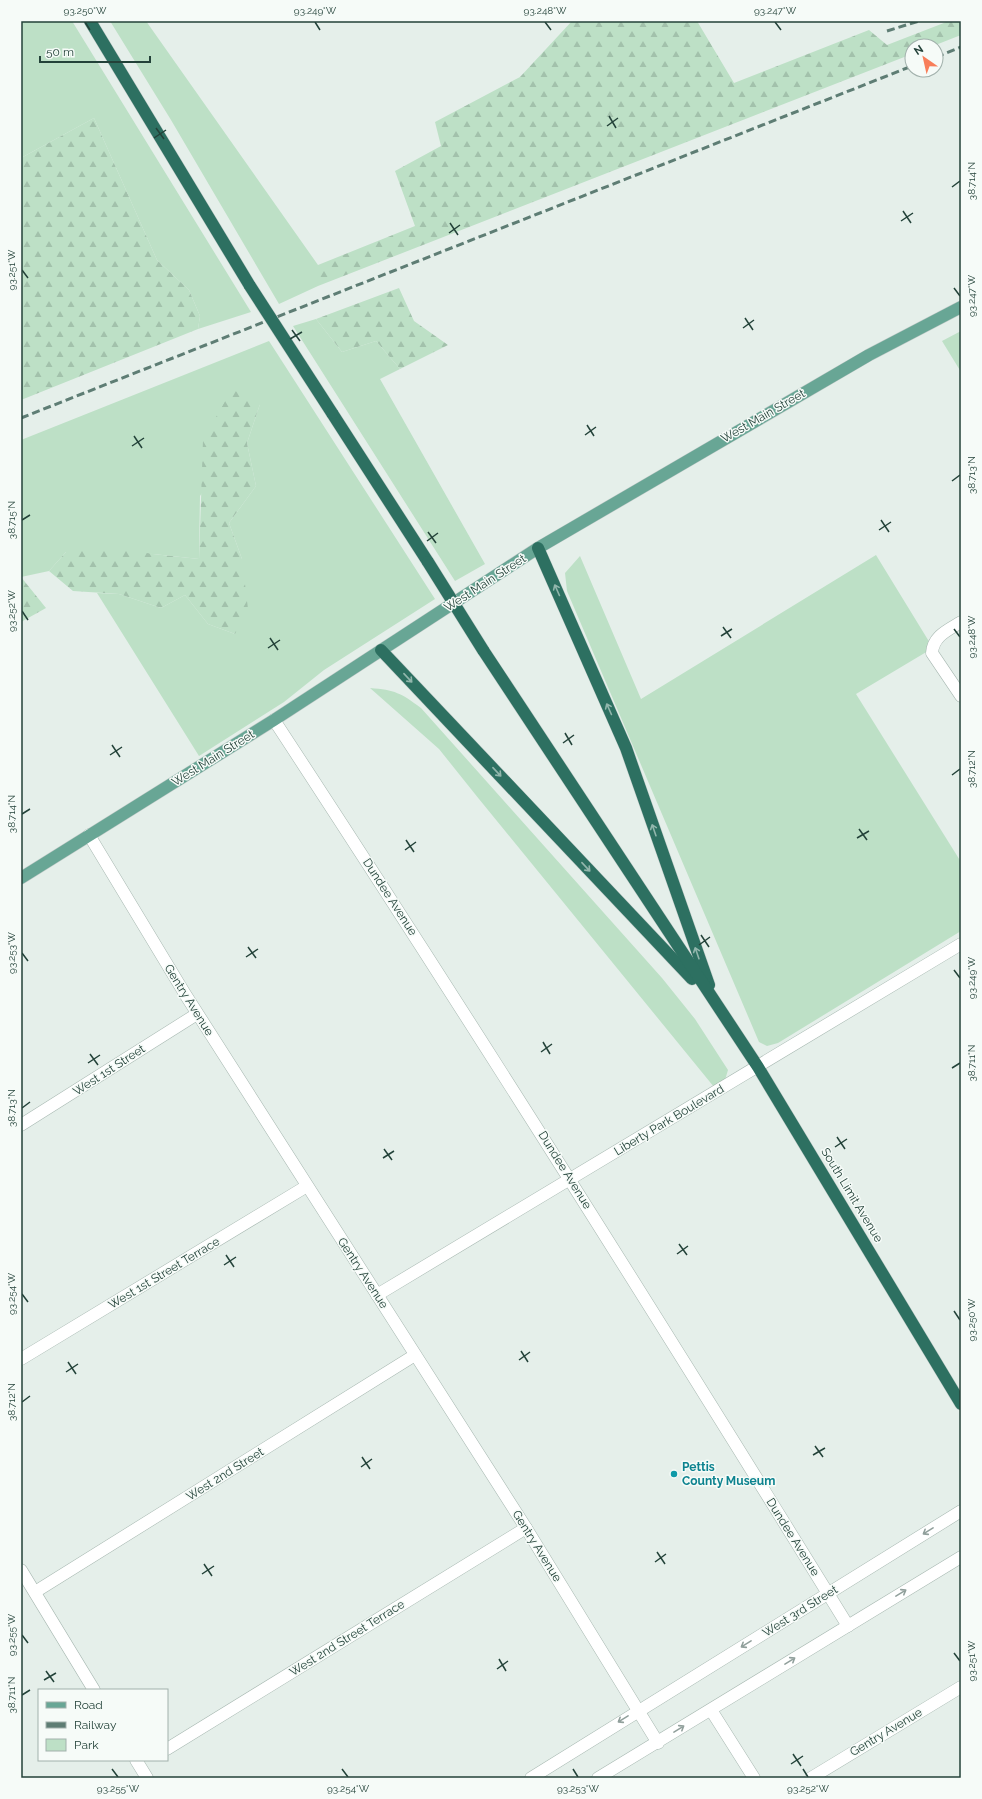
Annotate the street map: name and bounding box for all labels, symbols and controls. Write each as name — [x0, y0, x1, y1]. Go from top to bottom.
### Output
text: 93.250°W — [64, 5, 107, 16]
text: 93.249°W — [294, 5, 337, 16]
text: 93.248°W — [524, 5, 567, 16]
text: 93.247°W — [754, 5, 797, 16]
scale bar — [40, 38, 150, 64]
north arrow — [904, 38, 944, 78]
text: N — [912, 42, 926, 58]
text: 50 m — [46, 45, 74, 59]
text: 38.714°N — [966, 162, 977, 200]
text: 93.251°W — [6, 249, 17, 290]
text: 93.247°W — [966, 274, 977, 317]
street label: West Main Street — [719, 386, 807, 446]
text: 38.713°N — [966, 456, 977, 494]
text: 38.715°N — [6, 501, 17, 539]
street label: West Main Street — [442, 551, 528, 615]
one-way arrow — [552, 584, 560, 596]
text: 93.252°W — [6, 589, 17, 632]
text: 93.248°W — [966, 615, 977, 658]
one-way arrow — [403, 673, 412, 683]
one-way arrow — [604, 703, 612, 715]
street label: West Main Street — [169, 727, 257, 789]
text: 38.712°N — [966, 750, 977, 788]
one-way arrow — [492, 767, 501, 777]
text: 38.714°N — [6, 795, 17, 833]
one-way arrow — [650, 825, 658, 837]
street label: Dundee Avenue — [360, 856, 420, 938]
one-way arrow — [581, 862, 591, 872]
text: 93.253°W — [6, 931, 17, 974]
one-way arrow — [693, 947, 701, 959]
text: 93.249°W — [966, 956, 977, 999]
street label: Gentry Avenue — [161, 962, 217, 1038]
street label: West 1st Street — [70, 1042, 148, 1098]
text: 38.711°N — [966, 1045, 977, 1081]
street label: Liberty Park Boulevard — [611, 1082, 727, 1158]
text: 38.713°N — [6, 1089, 17, 1127]
street label: Dundee Avenue — [535, 1129, 595, 1211]
street label: South Limit Avenue — [818, 1145, 886, 1245]
street label: West 1st Street Terrace — [106, 1234, 222, 1312]
street label: Gentry Avenue — [335, 1235, 391, 1311]
text: 93.254°W — [6, 1272, 17, 1315]
text: 93.250°W — [966, 1298, 977, 1341]
text: 38.712°N — [6, 1383, 17, 1421]
street label: West 2nd Street — [184, 1445, 266, 1503]
place label: Pettis County Museum — [682, 1460, 775, 1488]
marker: Pettis County Museum — [669, 1469, 679, 1479]
street label: Dundee Avenue — [763, 1496, 823, 1578]
street label: Gentry Avenue — [509, 1508, 565, 1584]
one-way arrow — [922, 1528, 934, 1536]
street label: West 3rd Street — [760, 1582, 840, 1640]
one-way arrow — [895, 1589, 907, 1597]
street label: West 2nd Street Terrace — [287, 1597, 407, 1679]
text: 93.255°W — [6, 1613, 17, 1656]
one-way arrow — [741, 1640, 752, 1648]
text: 93.251°W — [966, 1640, 977, 1681]
one-way arrow — [784, 1657, 796, 1665]
text: 38.711°N — [6, 1677, 17, 1713]
legend — [38, 1689, 168, 1761]
text: Road — [74, 1698, 103, 1712]
street label: Gentry Avenue — [847, 1705, 925, 1759]
one-way arrow — [617, 1716, 629, 1724]
text: Railway — [74, 1718, 117, 1732]
one-way arrow — [673, 1725, 685, 1733]
text: Park — [74, 1738, 99, 1752]
text: 93.255°W — [97, 1783, 140, 1794]
text: 93.254°W — [327, 1783, 370, 1794]
text: 93.253°W — [557, 1783, 600, 1794]
text: 93.252°W — [787, 1783, 830, 1794]

